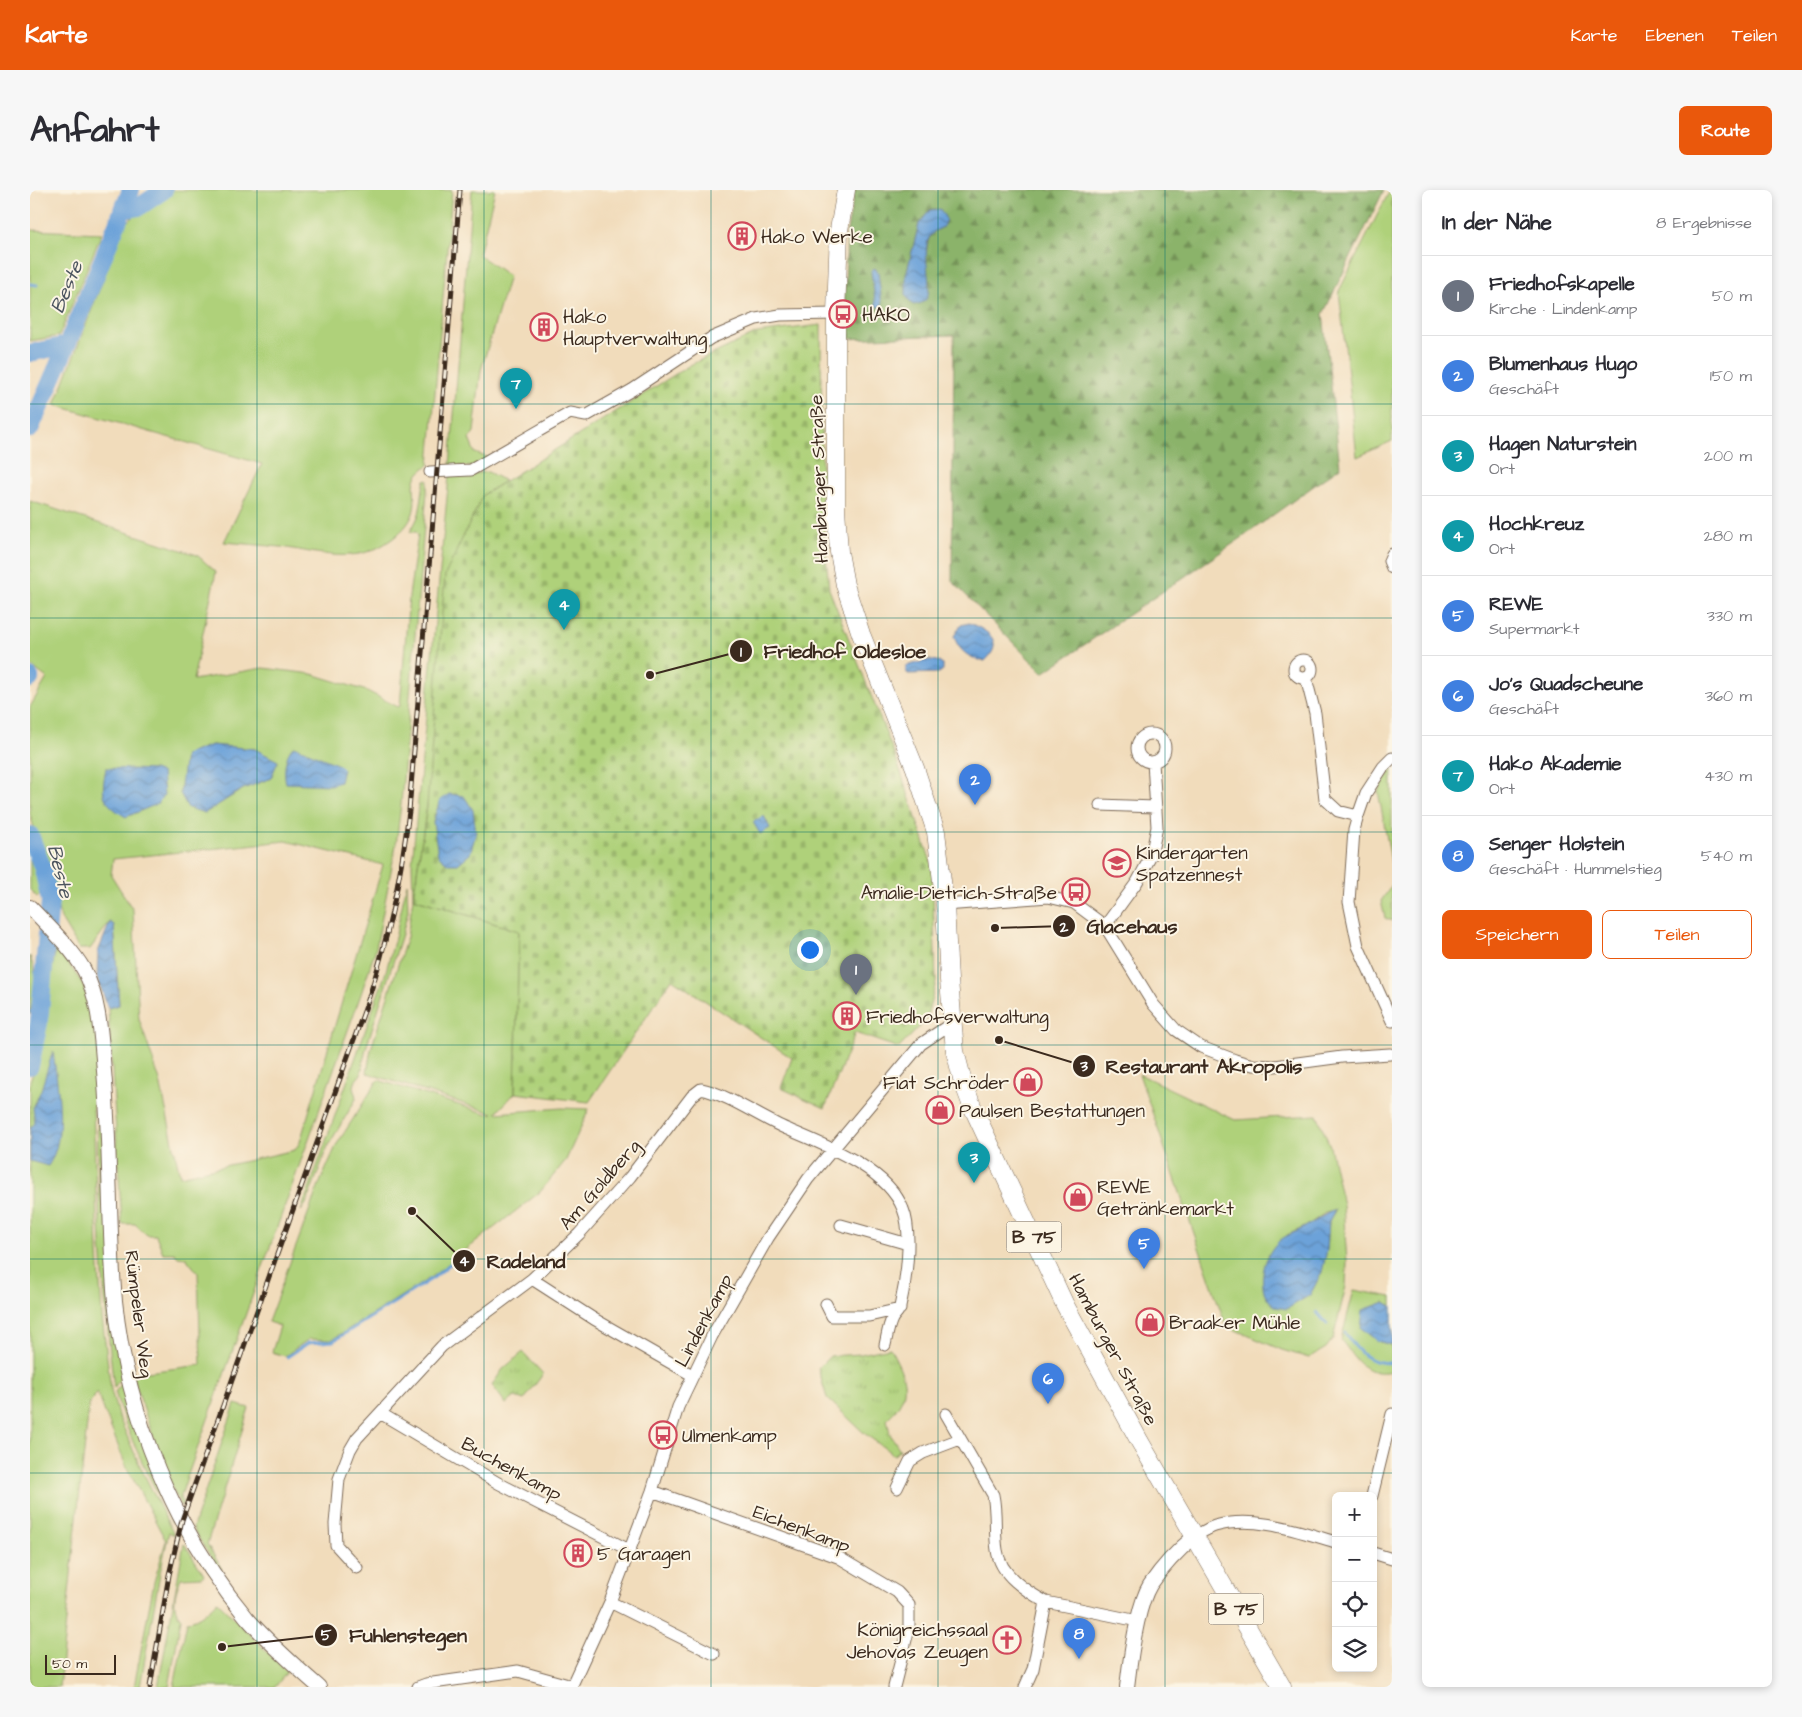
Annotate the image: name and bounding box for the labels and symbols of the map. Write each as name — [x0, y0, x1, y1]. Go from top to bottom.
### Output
building icon: Hako Werke — [727, 221, 757, 251]
place label: Hako Werke — [761, 224, 873, 251]
water label: Beste — [43, 256, 91, 318]
bus stop icon: HAKO — [828, 299, 858, 329]
place label: HAKO — [862, 302, 910, 329]
place label: Hako Hauptverwaltung — [563, 304, 708, 354]
building icon: Hako Hauptverwaltung — [529, 312, 559, 342]
pin: 7 — [500, 368, 532, 409]
street label: Hamburger Straße — [803, 394, 837, 564]
pin: 4 — [548, 589, 580, 630]
callout: Friedhof Oldesloe — [728, 634, 936, 669]
text: Friedhof Oldesloe — [764, 638, 927, 666]
text: 1 — [740, 642, 742, 663]
pin: 2 — [959, 764, 991, 805]
place label: Kindergarten Spatzennest — [1136, 840, 1248, 889]
water label: Beste — [40, 842, 80, 902]
school or university icon: Kindergarten Spatzennest — [1102, 848, 1132, 878]
bus stop icon: Amalie-Dietrich-Straße — [1061, 877, 1091, 907]
place label: Amalie-Dietrich-Straße — [861, 880, 1057, 907]
callout: Glacehaus — [1051, 909, 1187, 944]
text: Glacehaus — [1087, 913, 1177, 941]
text: 2 — [1059, 917, 1069, 938]
your location — [797, 937, 823, 963]
pin: 1 — [840, 954, 872, 995]
building icon: Friedhofsverwaltung — [832, 1001, 862, 1031]
place label: Friedhofsverwaltung — [866, 1004, 1049, 1032]
callout: Restaurant Akropolis — [1071, 1048, 1313, 1083]
text: Restaurant Akropolis — [1106, 1053, 1302, 1081]
text: 3 — [1079, 1056, 1088, 1077]
shop icon: Fiat Schröder — [1013, 1067, 1043, 1097]
place label: Fiat Schröder — [883, 1070, 1010, 1097]
shop icon: Paulsen Bestattungen — [925, 1095, 955, 1125]
place label: Paulsen Bestattungen — [959, 1098, 1145, 1126]
street label: Am Goldberg — [553, 1134, 648, 1237]
pin: 3 — [958, 1142, 990, 1183]
place label: REWE Getränkemarkt — [1097, 1174, 1234, 1223]
shop icon: REWE Getränkemarkt — [1063, 1182, 1093, 1212]
road number: B 75 — [1006, 1222, 1062, 1252]
pin: 5 — [1128, 1228, 1160, 1269]
callout: Radeland — [452, 1243, 576, 1278]
text: Radeland — [486, 1248, 566, 1276]
street label: Rümpeler Weg — [116, 1249, 160, 1380]
text: 4 — [459, 1251, 470, 1272]
street label: Lindenkamp — [669, 1269, 740, 1372]
street label: Hamburger Straße — [1060, 1269, 1164, 1431]
shop icon: Braaker Mühle — [1135, 1307, 1165, 1337]
place label: Braaker Mühle — [1169, 1310, 1300, 1337]
pin: 6 — [1032, 1363, 1064, 1404]
bus stop icon: Ulmenkamp — [648, 1420, 678, 1450]
place label: Ulmenkamp — [682, 1423, 777, 1450]
street label: Buchenkamp — [456, 1431, 567, 1508]
street label: Eichenkamp — [749, 1499, 854, 1560]
building icon: 5 Garagen — [563, 1538, 593, 1568]
place label: 5 Garagen — [597, 1541, 691, 1569]
road number: B 75 — [1208, 1594, 1264, 1625]
place label: Königreichssaal Jehovas Zeugen — [847, 1617, 988, 1667]
callout: Fuhlenstegen — [314, 1618, 477, 1653]
pin: 8 — [1063, 1618, 1095, 1659]
text: Fuhlenstegen — [349, 1622, 467, 1651]
text: 5 — [321, 1625, 332, 1646]
church icon: Königreichssaal Jehovas Zeugen — [992, 1625, 1022, 1655]
scale bar — [45, 1652, 116, 1675]

